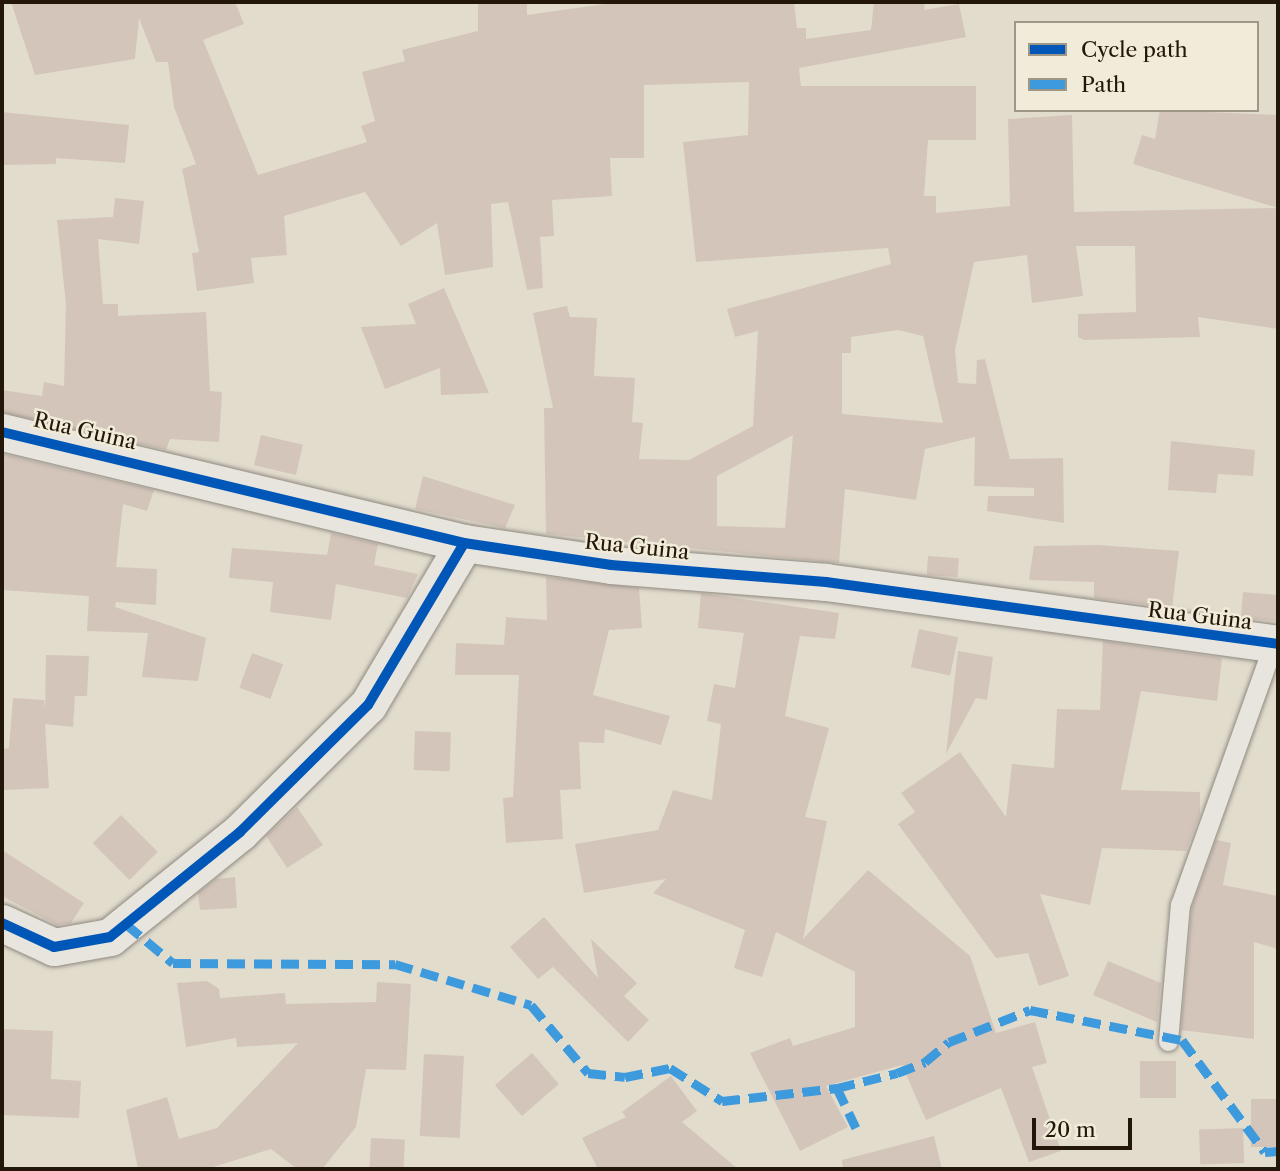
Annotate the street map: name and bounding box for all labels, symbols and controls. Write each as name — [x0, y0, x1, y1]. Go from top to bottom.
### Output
legend — [1014, 21, 1259, 112]
text: Cycle path — [1081, 37, 1188, 62]
text: Path — [1081, 72, 1126, 97]
street label: Rua Guina — [31, 407, 139, 455]
street label: Rua Guina — [583, 529, 691, 565]
street label: Rua Guina — [1146, 597, 1254, 635]
scale bar — [1035, 1104, 1135, 1148]
text: 20 m — [1045, 1117, 1096, 1142]

